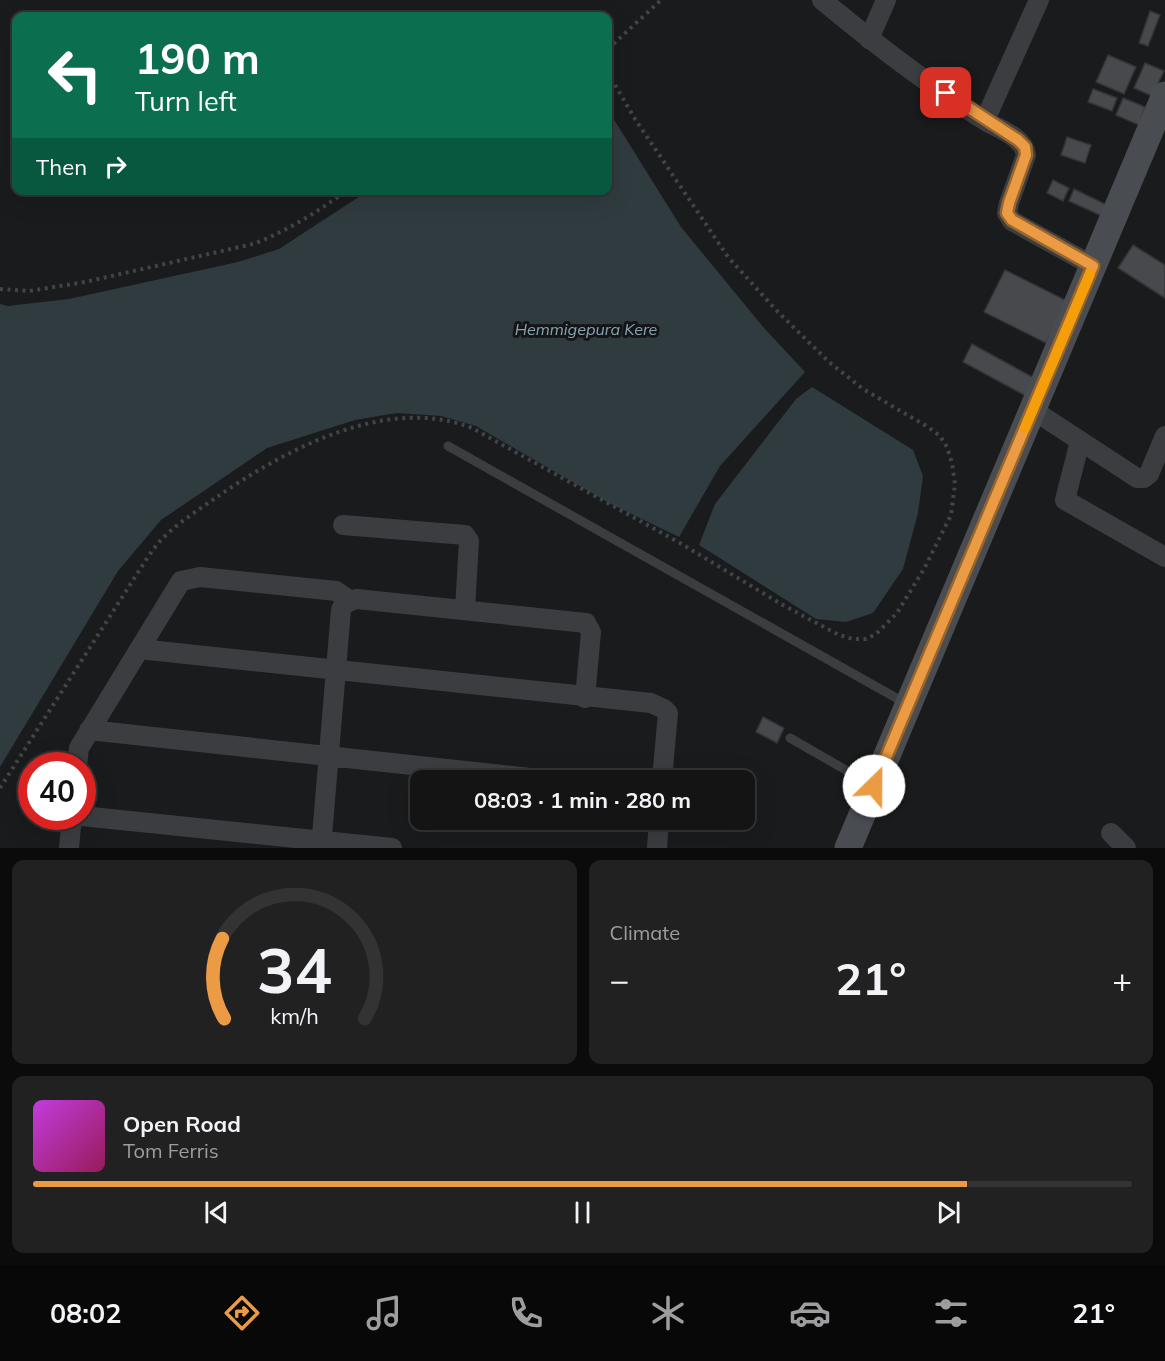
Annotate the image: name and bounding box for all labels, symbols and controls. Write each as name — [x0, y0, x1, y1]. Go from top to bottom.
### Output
text: 190 m — [135, 32, 260, 85]
icon: left — [36, 36, 114, 114]
pin — [920, 67, 971, 118]
icon: arrive — [929, 76, 962, 109]
text: Turn left — [135, 84, 237, 118]
icon: right — [99, 150, 132, 183]
text: Then — [36, 153, 87, 181]
water label: Hemmigepura Kere — [515, 319, 658, 339]
speed limit sign: 40 — [18, 752, 96, 830]
position arrow — [842, 754, 906, 818]
text: 08:03 · 1 min · 280 m — [474, 786, 691, 814]
text: Climate — [610, 920, 680, 945]
text: 34 — [257, 930, 332, 1009]
text: 21° — [835, 950, 906, 1006]
text: − — [610, 959, 629, 1000]
text: + — [1112, 959, 1132, 1000]
text: km/h — [270, 1002, 318, 1029]
text: Open Road — [123, 1110, 241, 1138]
text: Tom Ferris — [123, 1138, 219, 1163]
icon: previous — [200, 1196, 233, 1229]
icon: pause — [566, 1196, 599, 1229]
icon: next — [932, 1196, 965, 1229]
icon: directions — [221, 1292, 263, 1334]
icon: music — [363, 1292, 405, 1334]
icon: phone — [505, 1292, 547, 1334]
icon: climate — [647, 1292, 689, 1334]
icon: car — [789, 1292, 831, 1334]
icon: filters — [930, 1292, 972, 1334]
text: 08:02 — [50, 1296, 121, 1330]
text: 21° — [1072, 1296, 1115, 1330]

